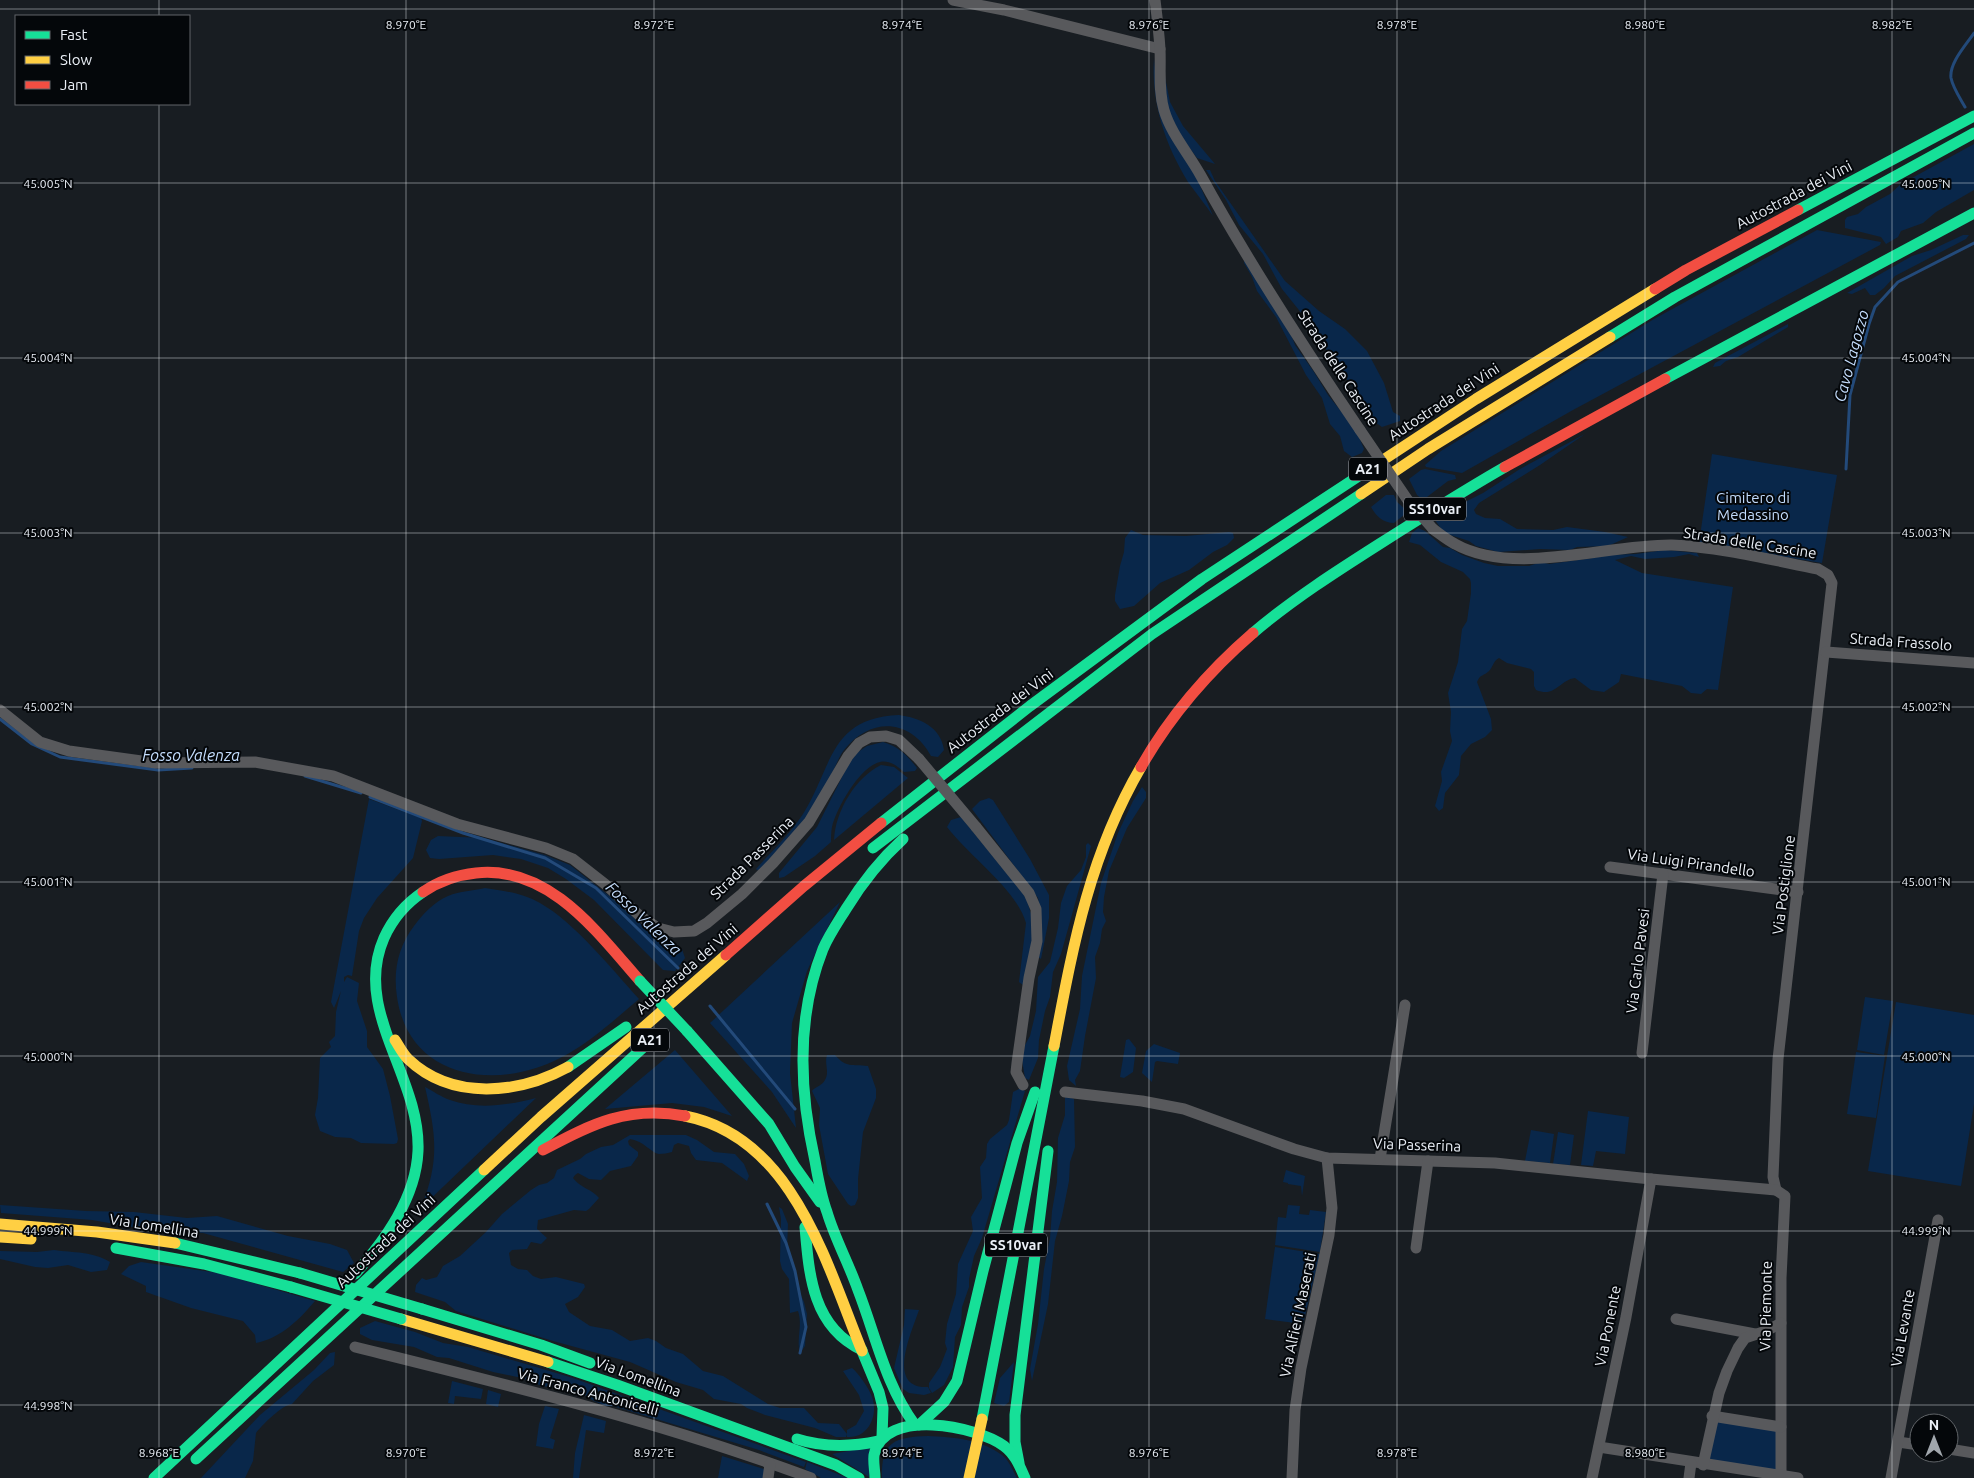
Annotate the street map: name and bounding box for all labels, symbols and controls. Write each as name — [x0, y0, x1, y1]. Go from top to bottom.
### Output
legend — [15, 15, 190, 105]
text: 8.970°E — [386, 18, 427, 31]
text: 8.972°E — [634, 18, 675, 31]
text: 8.974°E — [882, 18, 923, 31]
text: 8.976°E — [1129, 18, 1170, 31]
text: 8.978°E — [1377, 18, 1418, 31]
text: 8.980°E — [1625, 18, 1666, 31]
text: 8.982°E — [1872, 18, 1913, 31]
text: Fast — [60, 26, 88, 43]
text: Slow — [60, 51, 93, 68]
text: Jam — [60, 76, 88, 93]
street label: Autostrada dei Vini — [1733, 157, 1855, 232]
text: 45.005°N — [23, 177, 73, 190]
text: 45.005°N — [1901, 177, 1951, 190]
street label: Strada delle Cascine — [1295, 307, 1382, 429]
water label: Cavo Lagozzo — [1830, 308, 1872, 404]
text: 45.004°N — [23, 351, 73, 364]
text: 45.004°N — [1901, 351, 1951, 364]
street label: Autostrada dei Vini — [1385, 359, 1502, 444]
road number: A21 — [1349, 458, 1387, 480]
park label: Cimitero di Medassino — [1716, 489, 1790, 523]
road number: SS10var — [1404, 498, 1466, 520]
street label: Strada delle Cascine — [1682, 524, 1818, 561]
text: 45.003°N — [23, 526, 73, 539]
text: 45.003°N — [1901, 526, 1951, 539]
street label: Strada Frassolo — [1849, 629, 1953, 654]
street label: Autostrada dei Vini — [943, 665, 1056, 756]
text: 45.002°N — [23, 700, 73, 713]
text: 45.002°N — [1901, 700, 1951, 713]
water label: Fosso Valenza — [142, 746, 240, 764]
street label: Strada Passerina — [707, 813, 797, 903]
street label: Via Postiglione — [1769, 834, 1798, 936]
street label: Via Luigi Pirandello — [1626, 845, 1756, 880]
text: 45.001°N — [23, 875, 73, 888]
text: 45.001°N — [1901, 875, 1951, 888]
water label: Fosso Valenza — [603, 878, 686, 959]
street label: Via Carlo Pavesi — [1623, 907, 1652, 1014]
street label: Autostrada dei Vini — [633, 920, 741, 1017]
road number: A21 — [631, 1028, 669, 1052]
text: 45.000°N — [23, 1050, 73, 1063]
text: 45.000°N — [1901, 1050, 1951, 1063]
street label: Via Passerina — [1373, 1134, 1461, 1155]
street label: Autostrada dei Vini — [333, 1191, 439, 1291]
street label: Via Lomellina — [108, 1210, 200, 1241]
text: 44.999°N — [23, 1224, 73, 1237]
text: 44.999°N — [1901, 1224, 1951, 1237]
road number: SS10var — [985, 1234, 1047, 1256]
street label: Via Alfieri Maserati — [1276, 1251, 1319, 1379]
street label: Via Piemonte — [1756, 1261, 1775, 1351]
street label: Via Ponente — [1591, 1284, 1624, 1368]
street label: Via Levante — [1887, 1288, 1918, 1368]
street label: Via Lomellina — [593, 1353, 683, 1400]
street label: Via Franco Antonicelli — [516, 1364, 661, 1419]
text: 44.998°N — [23, 1399, 73, 1412]
north arrow — [1909, 1413, 1959, 1463]
text: N — [1929, 1417, 1939, 1433]
text: 8.968°E — [139, 1446, 180, 1459]
text: 8.970°E — [386, 1446, 427, 1459]
text: 8.972°E — [634, 1446, 675, 1459]
text: 8.974°E — [882, 1446, 923, 1459]
text: 8.976°E — [1129, 1446, 1170, 1459]
text: 8.978°E — [1377, 1446, 1418, 1459]
text: 8.980°E — [1625, 1446, 1666, 1459]

